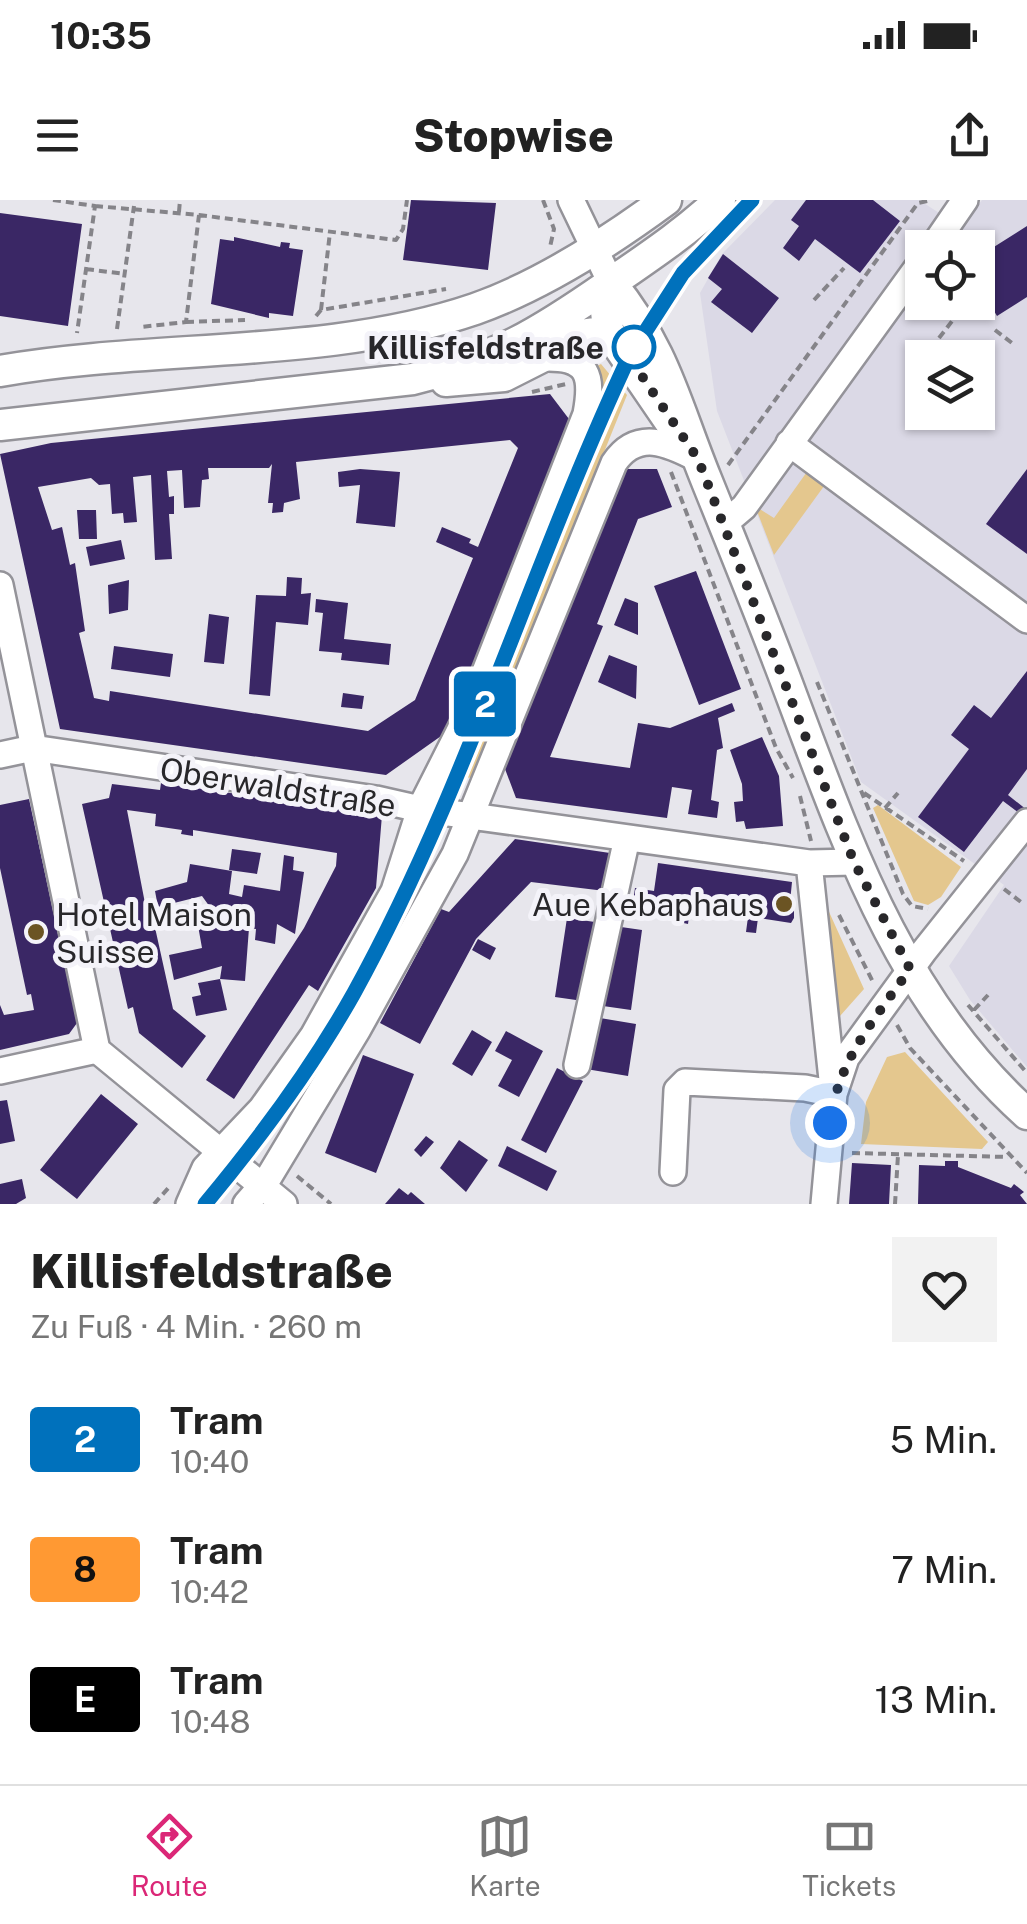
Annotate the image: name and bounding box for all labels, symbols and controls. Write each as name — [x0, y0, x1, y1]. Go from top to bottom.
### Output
text: 10:35 — [50, 13, 152, 58]
icon: menu — [30, 108, 85, 163]
icon: share — [942, 108, 997, 163]
text: Stopwise — [413, 109, 614, 162]
map controls — [905, 230, 995, 430]
button: locate — [905, 230, 995, 320]
marker: Killisfeldstraße — [613, 326, 655, 368]
place label: Killisfeldstraße — [367, 329, 604, 366]
button: layers — [905, 340, 995, 430]
line badge: 2 — [452, 672, 518, 736]
text: 2 — [474, 684, 496, 725]
street label: Oberwaldstraße — [157, 750, 399, 824]
place label: Aue Kebaphaus — [532, 886, 764, 923]
marker: Aue Kebaphaus — [773, 893, 795, 915]
place label: Hotel Maison Suisse — [56, 896, 252, 970]
marker: Hotel Maison Suisse — [25, 921, 47, 943]
your location — [805, 1098, 855, 1148]
button: heart — [892, 1237, 997, 1342]
text: Killisfeldstraße — [30, 1242, 393, 1299]
text: Zu Fuß · 4 Min. · 260 m — [30, 1308, 362, 1345]
text: Tram — [170, 1398, 264, 1443]
text: 5 Min. — [890, 1417, 997, 1462]
text: 2 — [74, 1419, 96, 1460]
text: 10:40 — [170, 1443, 249, 1480]
text: Tram — [170, 1528, 264, 1573]
text: 7 Min. — [891, 1547, 997, 1592]
text: 8 — [73, 1549, 97, 1590]
text: 10:42 — [170, 1573, 249, 1610]
text: Tram — [170, 1658, 264, 1703]
text: 13 Min. — [875, 1677, 997, 1722]
text: E — [74, 1679, 96, 1720]
text: 10:48 — [170, 1703, 250, 1740]
tab: Route — [131, 1809, 208, 1902]
tab: Karte — [469, 1809, 541, 1902]
tab: Tickets — [802, 1809, 896, 1902]

